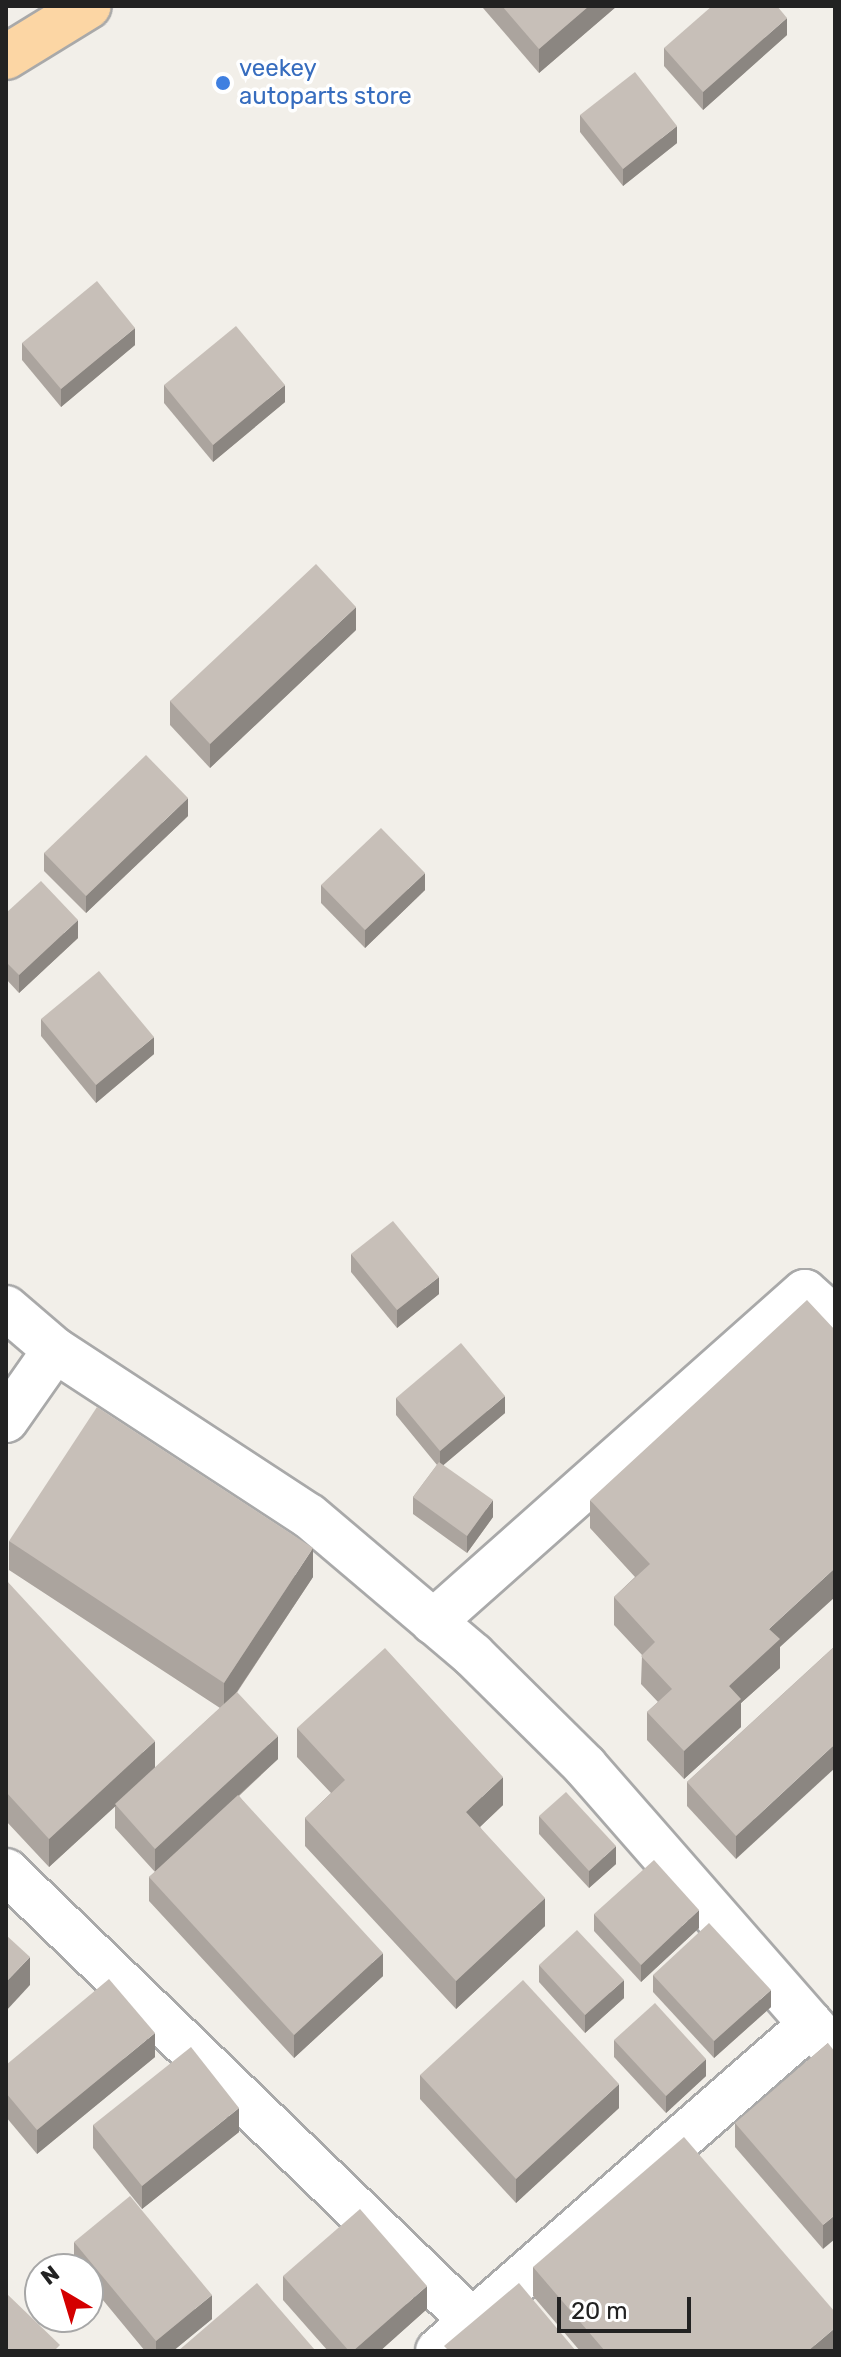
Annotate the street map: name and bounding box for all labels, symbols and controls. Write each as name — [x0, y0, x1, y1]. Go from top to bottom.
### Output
place label: veekey autoparts store — [239, 55, 412, 111]
marker: veekey autoparts store — [214, 74, 232, 92]
north arrow — [24, 2253, 104, 2333]
text: N — [36, 2260, 65, 2291]
scale bar — [561, 2281, 695, 2331]
text: 20 m — [571, 2297, 628, 2325]

